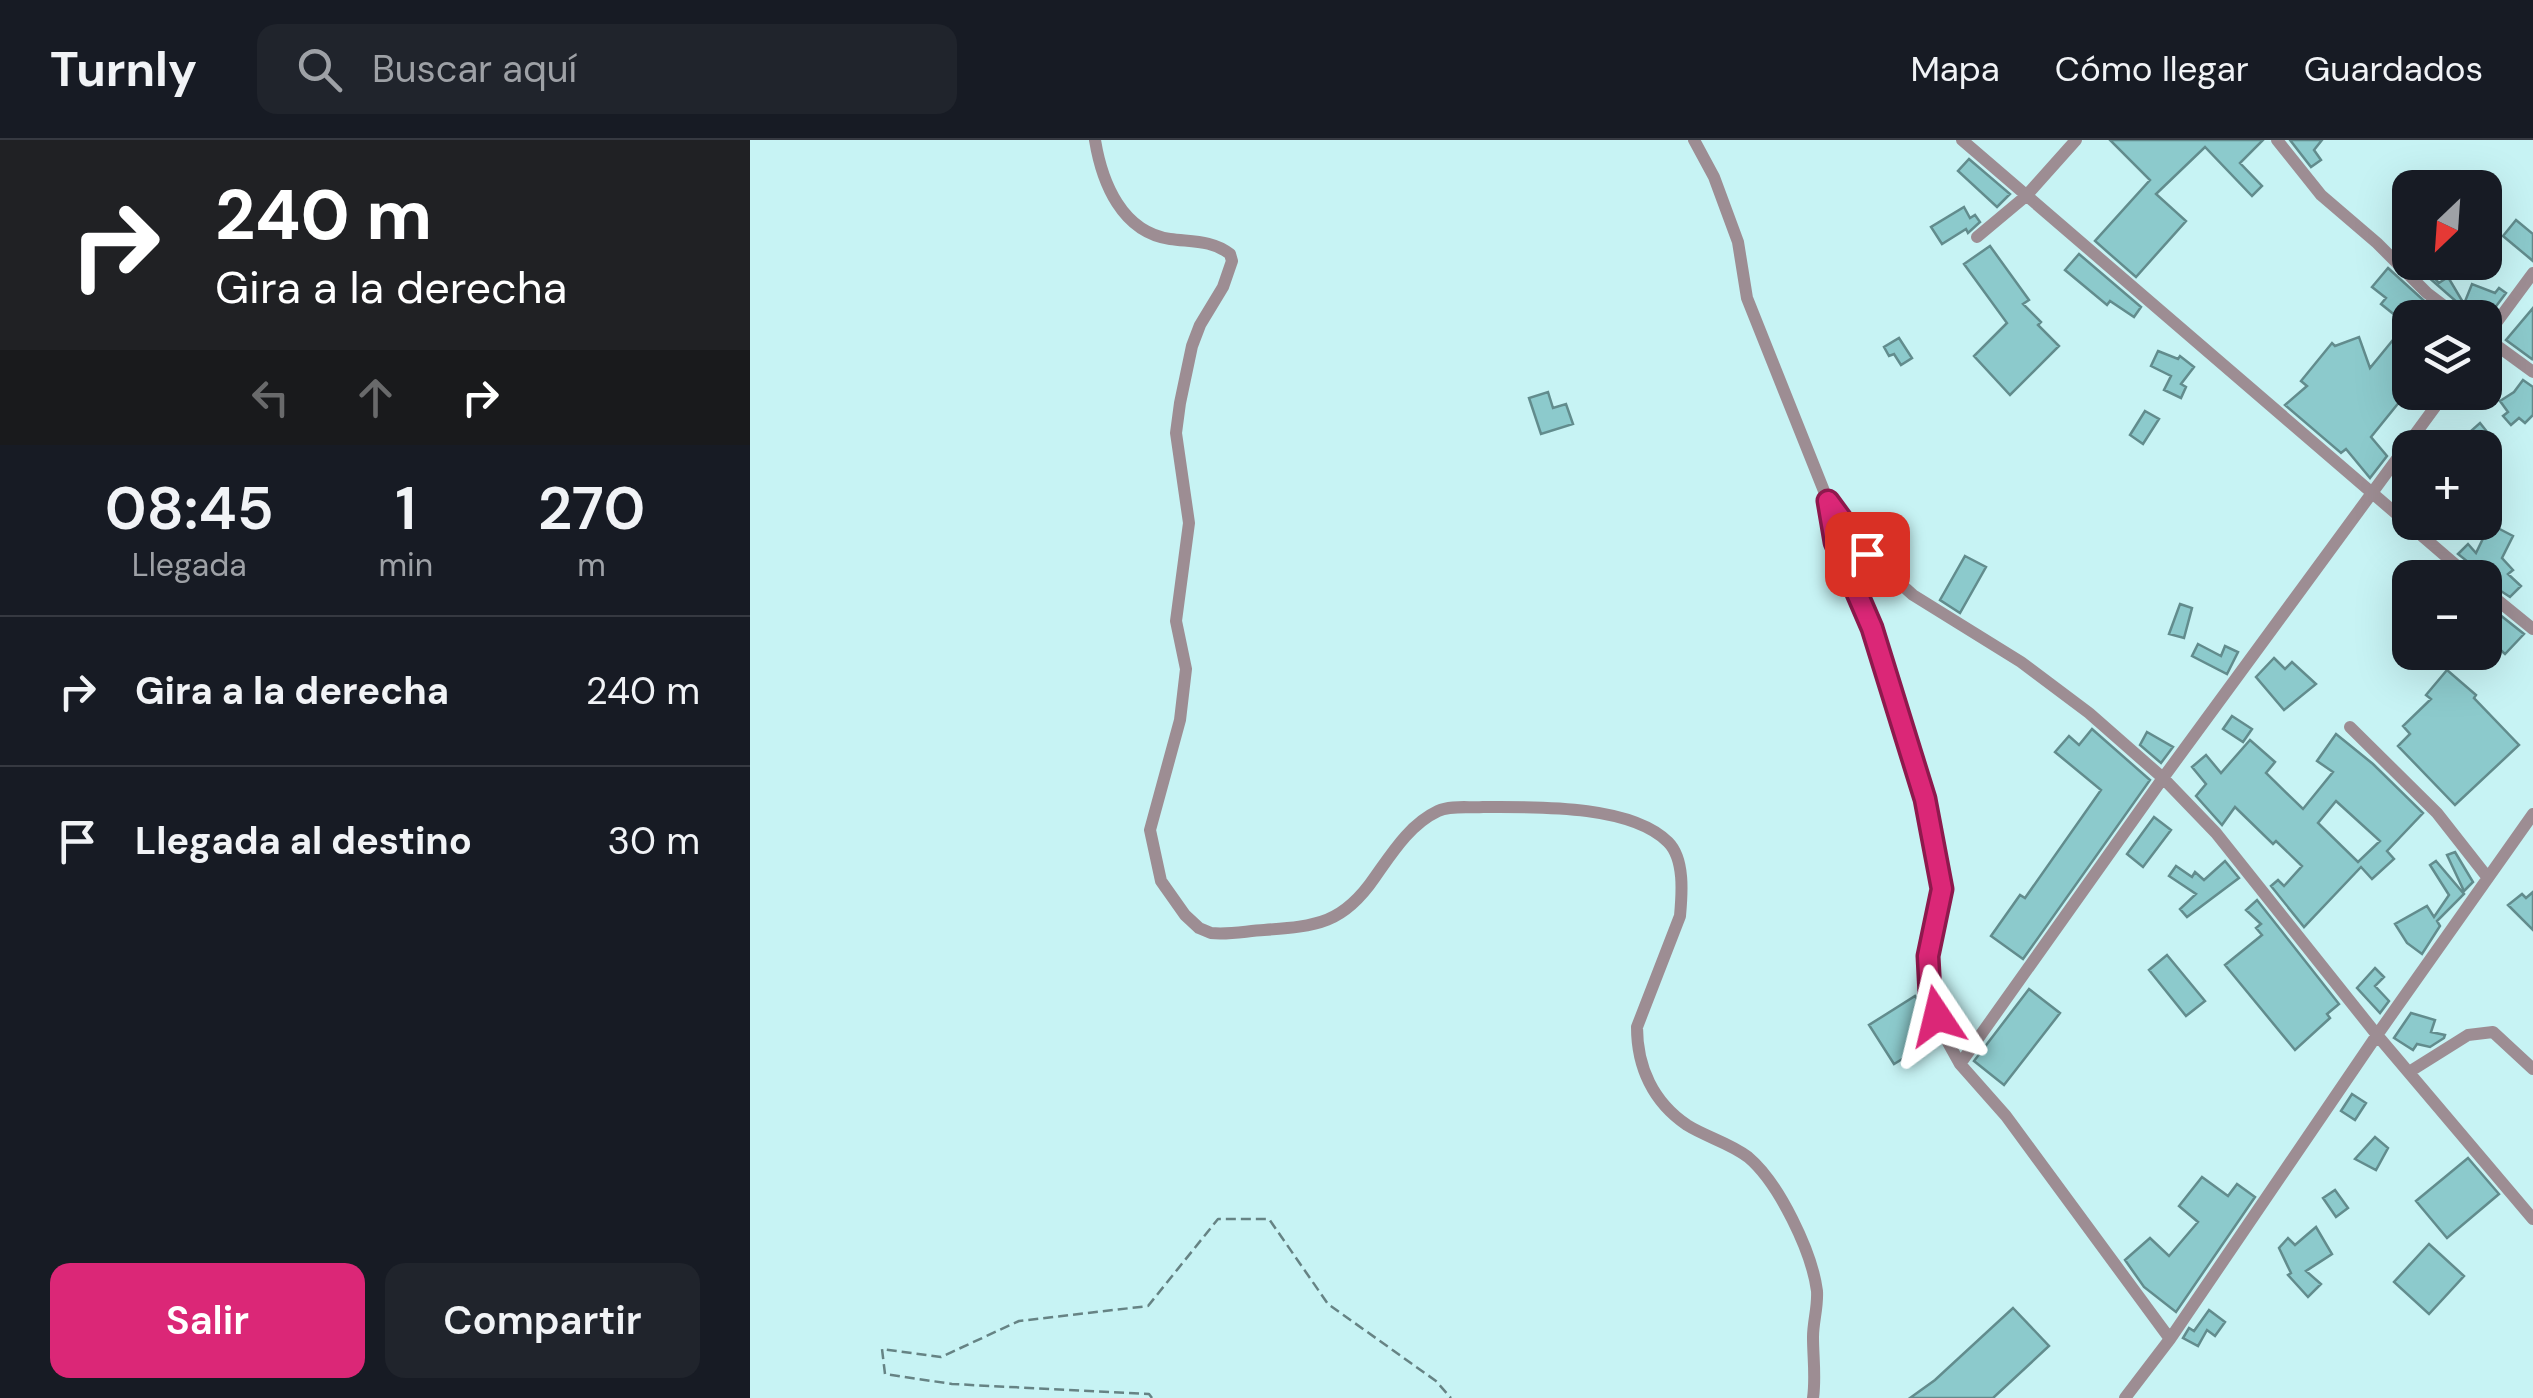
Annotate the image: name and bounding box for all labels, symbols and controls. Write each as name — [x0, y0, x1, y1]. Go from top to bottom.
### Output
search box — [257, 24, 957, 114]
text: Turnly — [50, 38, 197, 101]
icon: search — [292, 42, 347, 97]
text: Buscar aquí — [372, 44, 577, 94]
text: Mapa — [1910, 46, 2000, 92]
text: Cómo llegar — [2055, 46, 2249, 92]
text: Guardados — [2304, 46, 2483, 92]
text: 240 m — [215, 170, 432, 261]
north arrow — [2392, 170, 2502, 280]
map controls — [2392, 170, 2502, 670]
icon: right — [50, 180, 180, 310]
text: Gira a la derecha — [215, 258, 567, 317]
button: layers — [2392, 300, 2502, 410]
icon: left — [243, 370, 298, 425]
icon: ahead — [348, 370, 403, 425]
icon: right — [453, 370, 508, 425]
button: + — [2392, 430, 2502, 540]
text: 08:45 — [105, 469, 274, 548]
text: 1 — [395, 469, 416, 548]
text: 270 — [538, 469, 645, 548]
pin — [1825, 512, 1910, 597]
icon: arrive — [1840, 527, 1895, 582]
text: Llegada — [132, 544, 247, 586]
text: min — [378, 544, 433, 586]
text: m — [577, 544, 606, 586]
button: − — [2392, 560, 2502, 670]
icon: right — [50, 664, 105, 719]
text: Gira a la derecha — [135, 666, 449, 716]
text: 240 m — [586, 666, 700, 716]
icon: arrive — [50, 814, 105, 869]
text: Llegada al destino — [135, 816, 472, 866]
text: 30 m — [608, 816, 700, 866]
position arrow — [1885, 964, 1989, 1068]
button: Salir — [50, 1263, 365, 1378]
button: Compartir — [385, 1263, 700, 1378]

